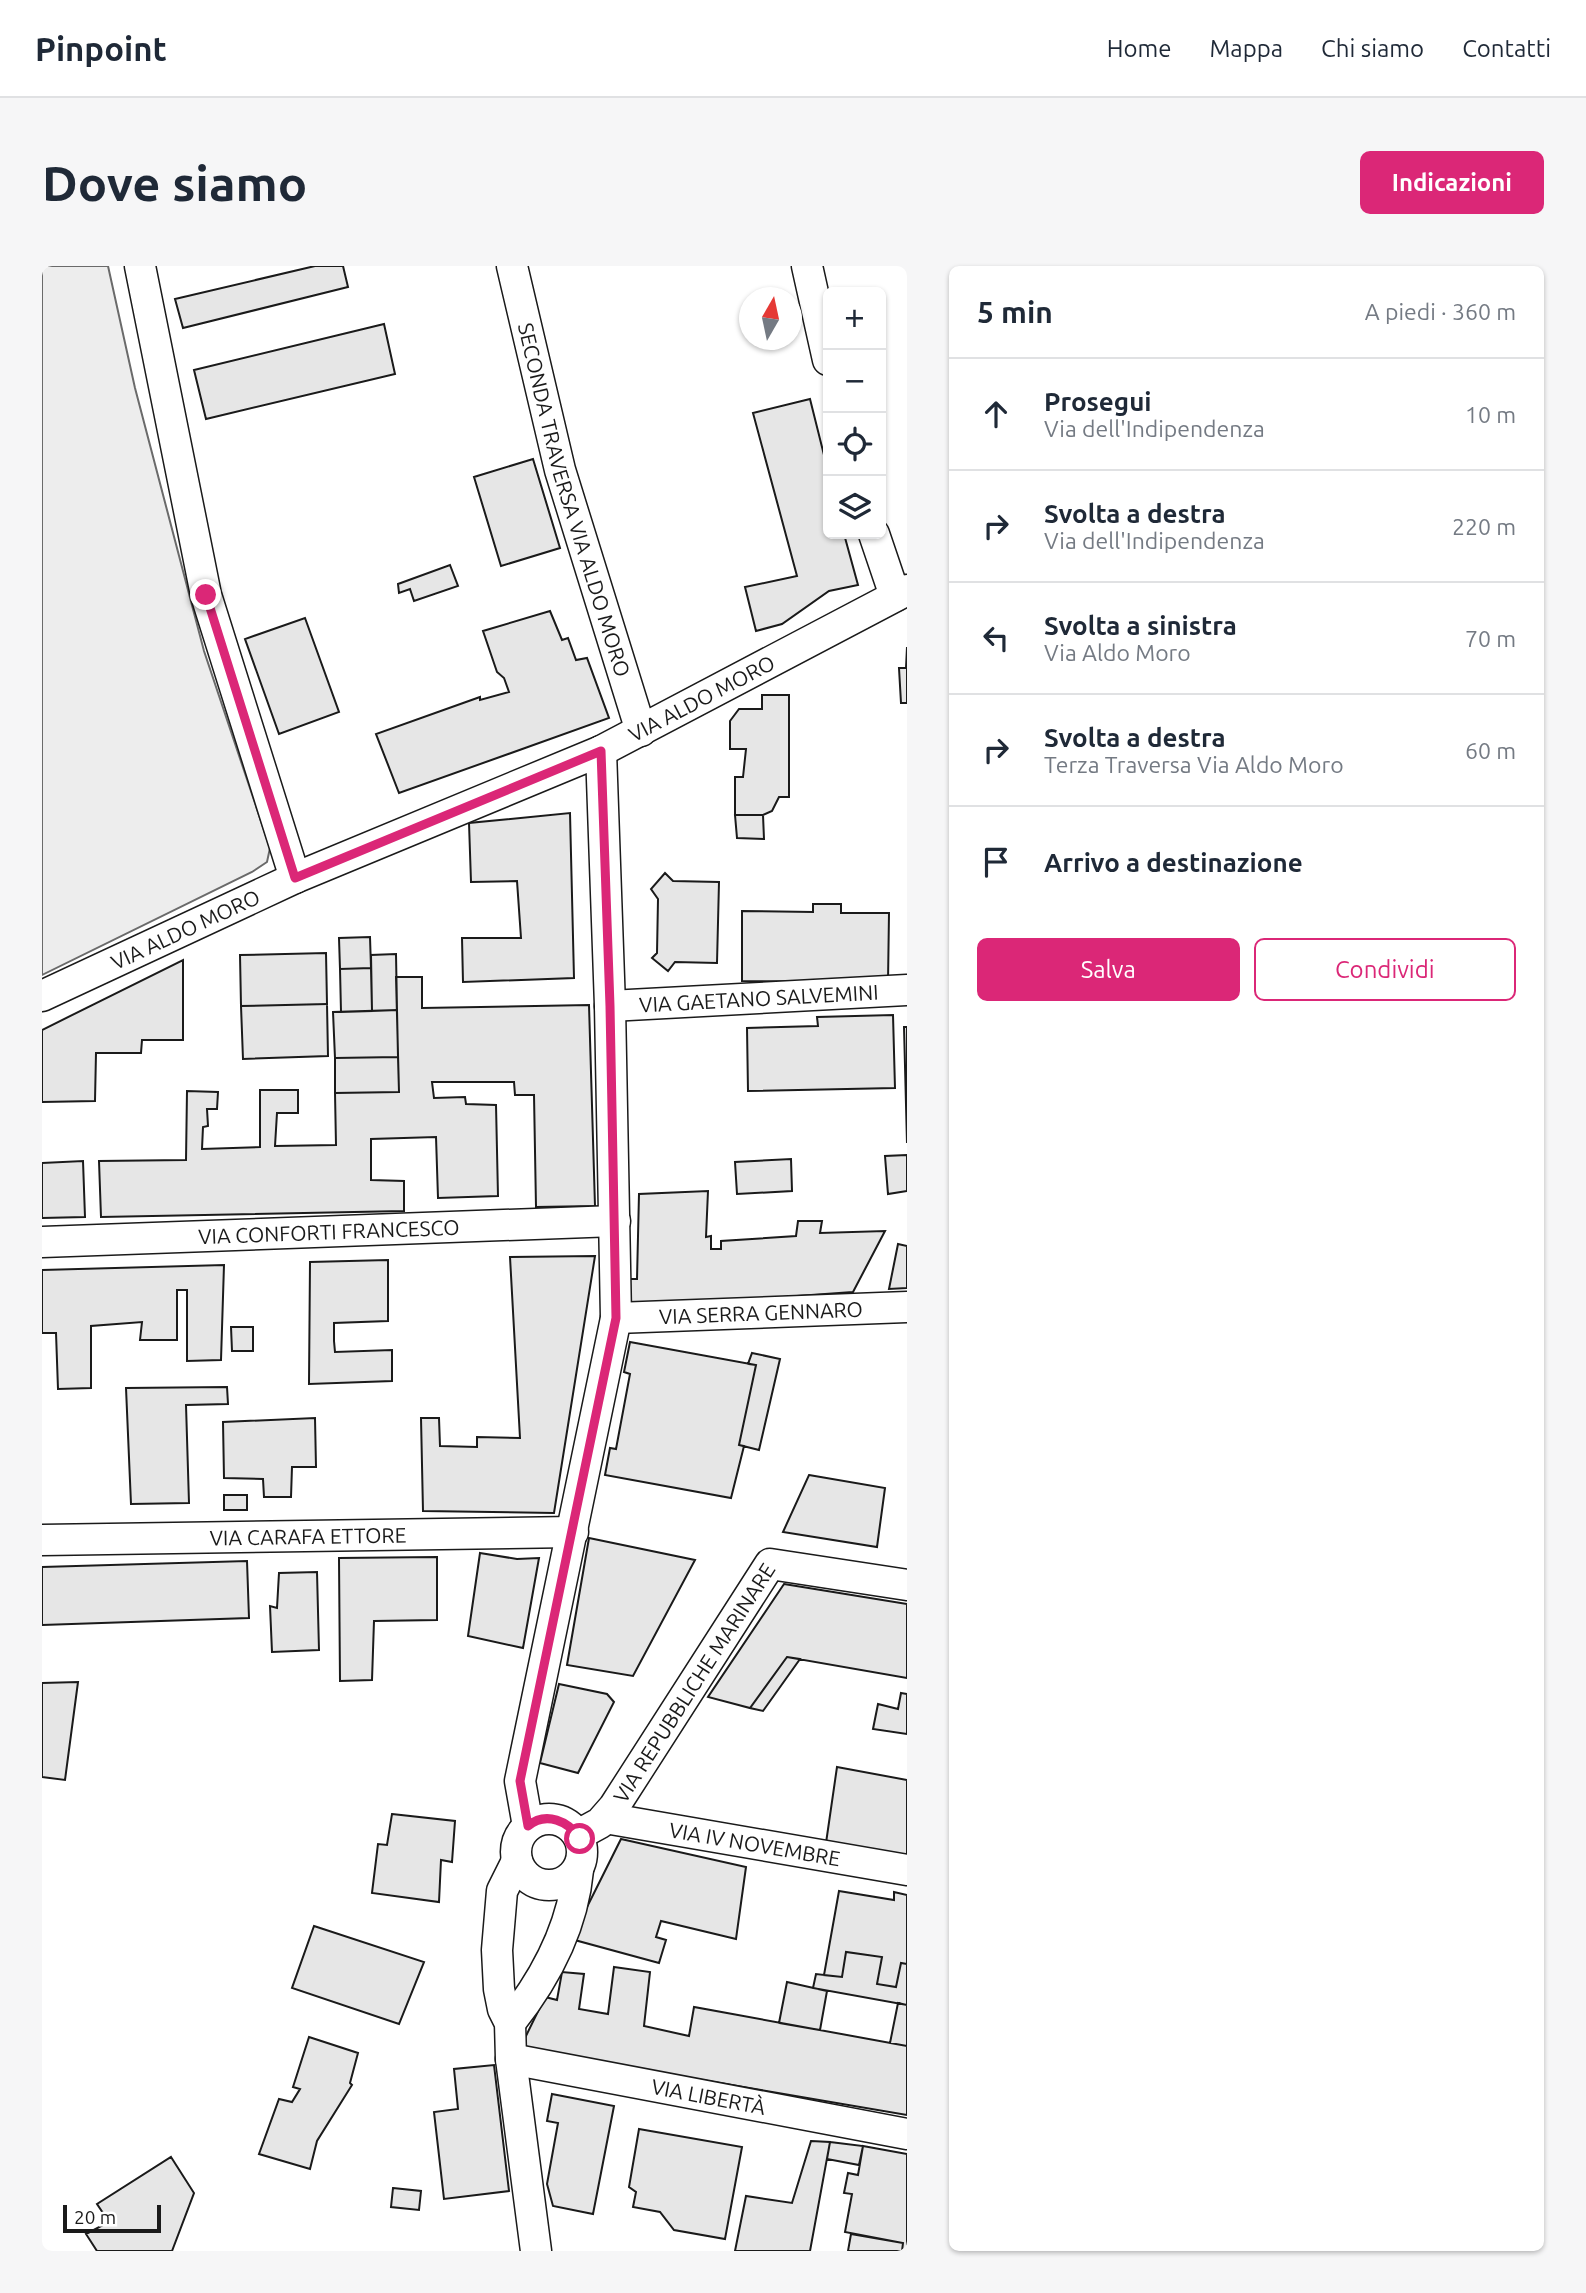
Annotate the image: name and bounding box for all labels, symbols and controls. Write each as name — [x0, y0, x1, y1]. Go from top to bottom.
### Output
text: Pinpoint — [35, 30, 167, 67]
text: Home — [1107, 35, 1171, 62]
text: Mappa — [1209, 35, 1283, 62]
text: Chi siamo — [1321, 35, 1424, 62]
text: Contatti — [1462, 35, 1551, 62]
button: Indicazioni — [1360, 151, 1544, 214]
text: Dove siamo — [42, 155, 307, 210]
north arrow — [739, 287, 802, 350]
map controls — [823, 287, 886, 539]
button: + — [823, 287, 886, 350]
text: 5 min — [977, 295, 1053, 329]
text: A piedi · 360 m — [1365, 299, 1516, 324]
street label: SECONDA TRAVERSA VIA ALDO MORO — [514, 320, 635, 680]
button: − — [823, 350, 886, 413]
text: Prosegui — [1044, 387, 1152, 416]
icon: ahead — [977, 395, 1015, 433]
text: 10 m — [1465, 402, 1516, 427]
button: locate — [823, 413, 886, 476]
text: Via dell'Indipendenza — [1044, 416, 1265, 441]
button: layers — [823, 476, 886, 539]
text: Svolta a destra — [1044, 499, 1226, 528]
icon: right — [977, 507, 1015, 545]
text: 220 m — [1452, 514, 1516, 539]
text: Via dell'Indipendenza — [1044, 528, 1265, 553]
route end — [190, 579, 221, 610]
text: Svolta a sinistra — [1044, 611, 1237, 640]
icon: left — [977, 619, 1015, 657]
text: 70 m — [1465, 626, 1516, 651]
text: Via Aldo Moro — [1044, 640, 1191, 665]
street label: VIA ALDO MORO — [624, 650, 778, 746]
text: Svolta a destra — [1044, 723, 1226, 752]
icon: right — [977, 731, 1015, 769]
text: 60 m — [1465, 738, 1516, 763]
text: Terza Traversa Via Aldo Moro — [1044, 752, 1344, 777]
icon: arrive — [977, 843, 1015, 881]
text: Arrivo a destinazione — [1044, 848, 1303, 877]
street label: VIA ALDO MORO — [107, 884, 263, 974]
button: Salva — [977, 938, 1240, 1001]
button: Condividi — [1254, 938, 1516, 1001]
street label: VIA GAETANO SALVEMINI — [639, 980, 879, 1016]
street label: VIA CONFORTI FRANCESCO — [198, 1215, 460, 1248]
street label: VIA SERRA GENNARO — [659, 1297, 863, 1328]
street label: VIA CARAFA ETTORE — [209, 1523, 407, 1549]
street label: VIA REPUBBLICHE MARINARE — [608, 1558, 779, 1807]
street label: VIA IV NOVEMBRE — [667, 1817, 842, 1870]
route start — [564, 1823, 595, 1854]
street label: VIA LIBERTÀ — [649, 2074, 768, 2119]
scale bar — [63, 2202, 161, 2234]
text: 20 m — [74, 2206, 116, 2228]

